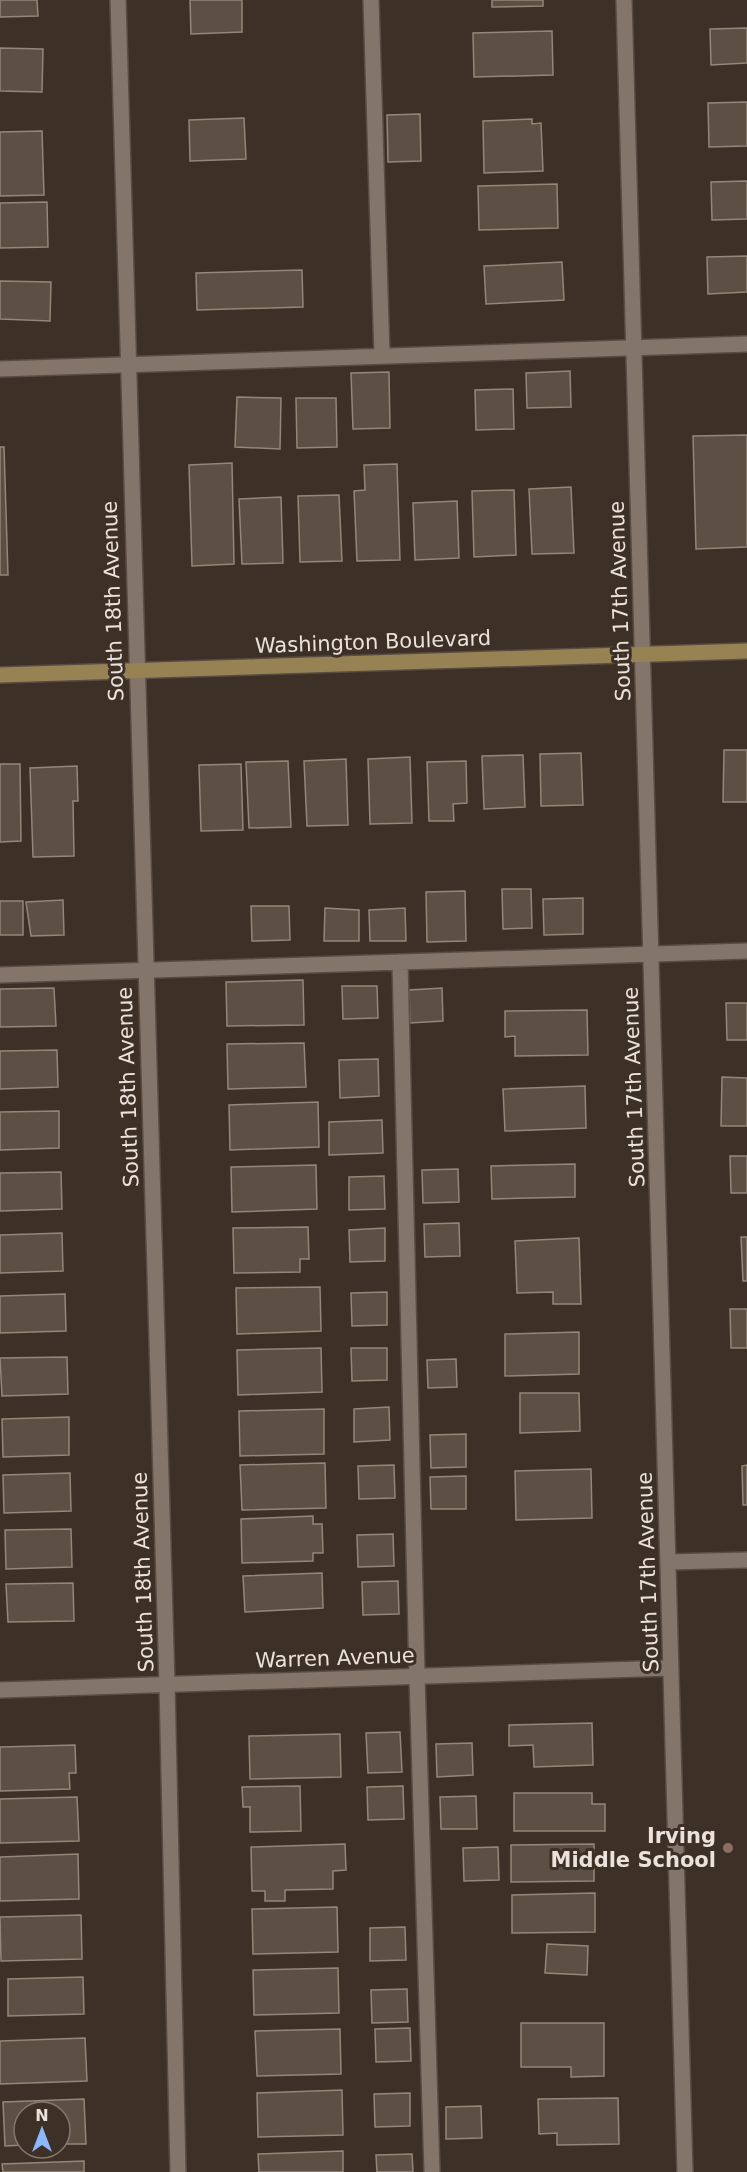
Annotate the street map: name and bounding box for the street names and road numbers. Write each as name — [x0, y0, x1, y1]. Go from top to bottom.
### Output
street label: South 18th Avenue — [98, 500, 128, 702]
street label: South 17th Avenue — [605, 500, 635, 702]
street label: Washington Boulevard — [255, 626, 491, 658]
street label: South 18th Avenue — [113, 986, 143, 1188]
street label: South 17th Avenue — [619, 986, 649, 1188]
street label: South 18th Avenue — [128, 1471, 158, 1673]
street label: South 17th Avenue — [633, 1471, 663, 1673]
street label: Warren Avenue — [255, 1643, 415, 1673]

